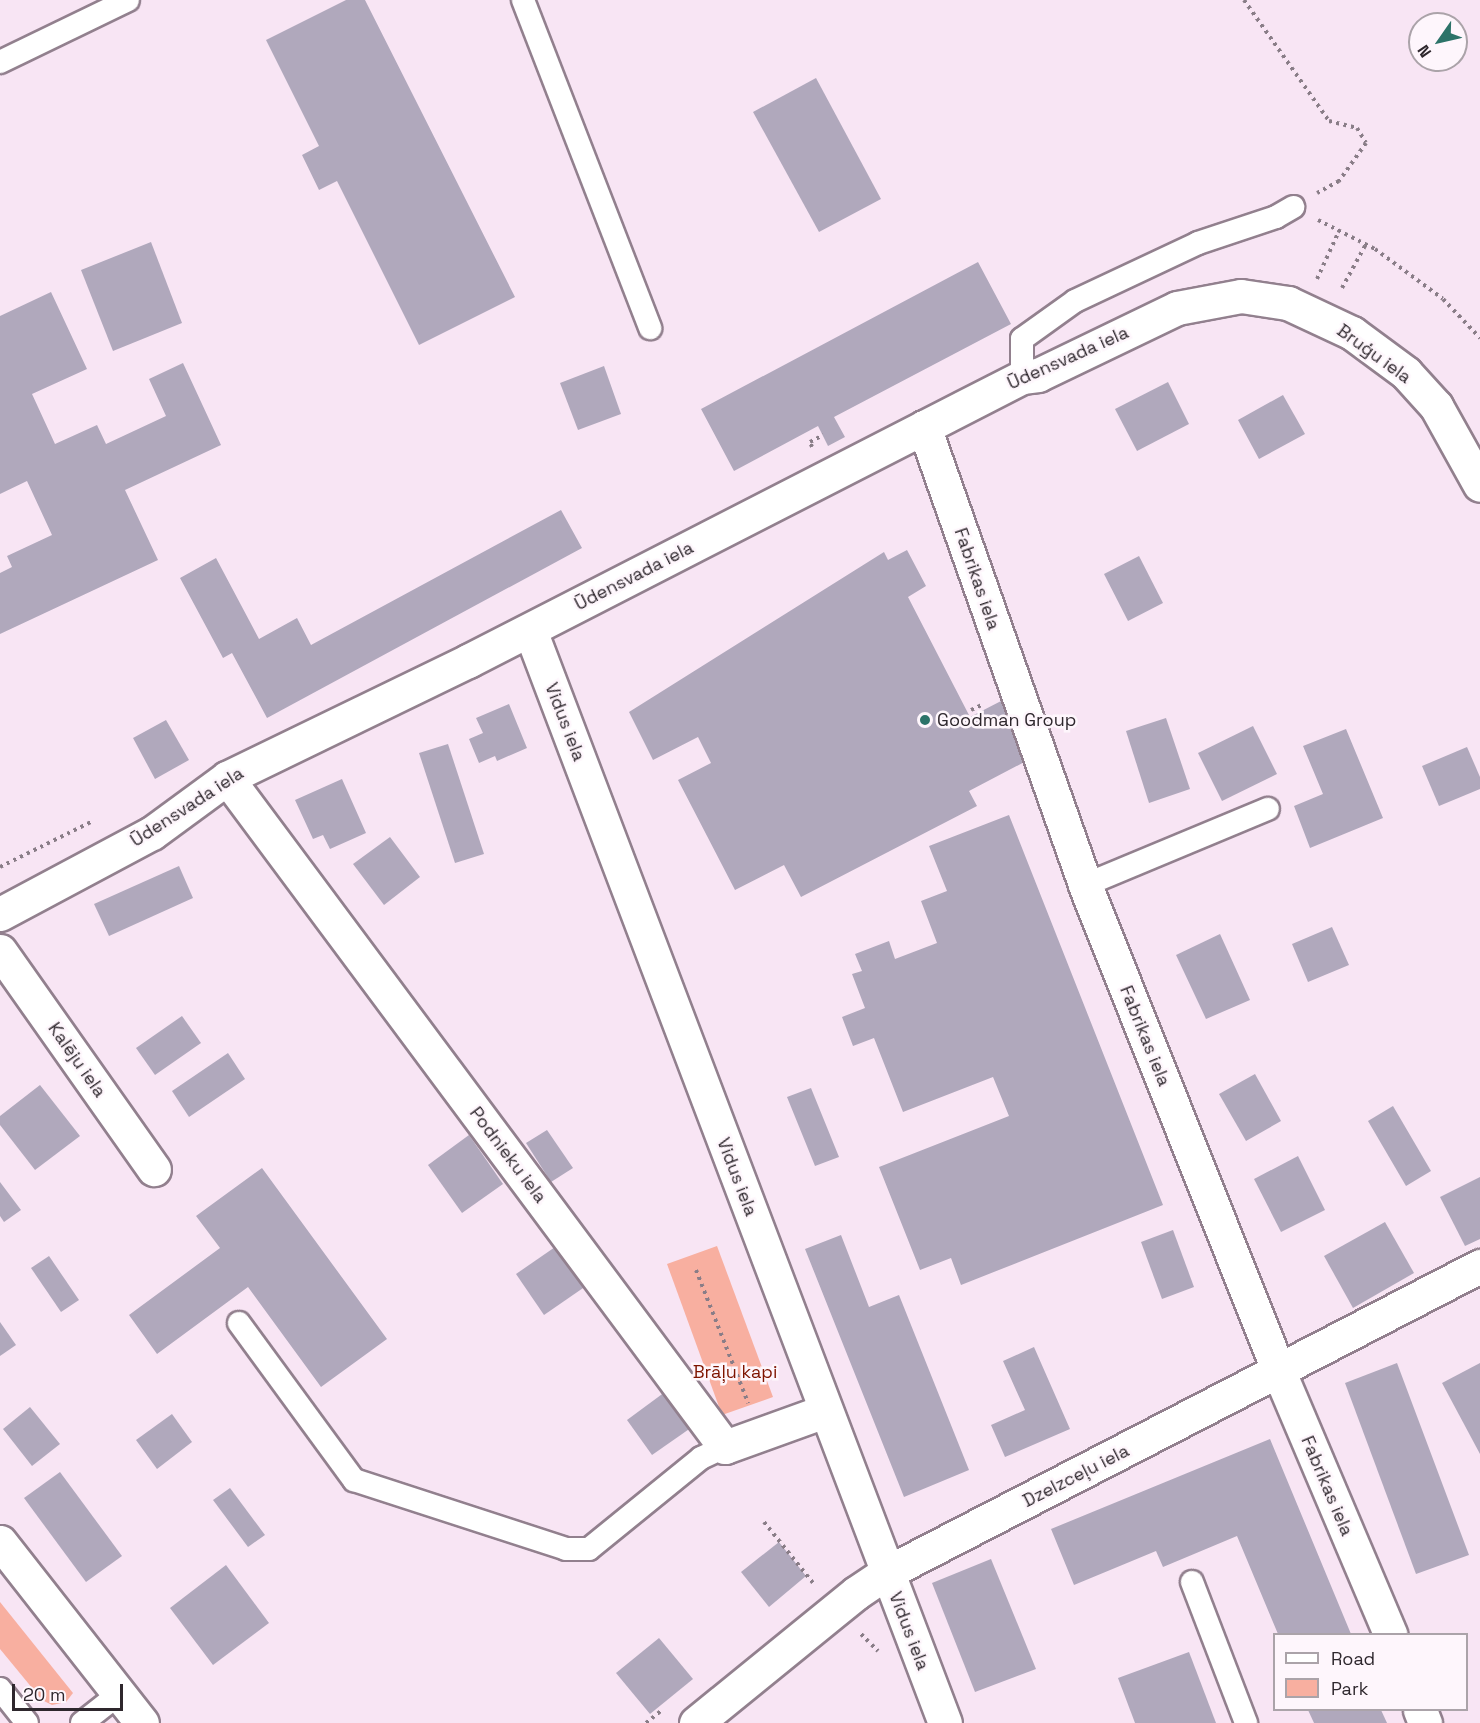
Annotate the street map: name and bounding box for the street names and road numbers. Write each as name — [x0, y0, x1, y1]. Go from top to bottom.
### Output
street label: Bruģu iela — [1333, 320, 1415, 388]
street label: Ūdensvada iela — [1004, 322, 1132, 394]
street label: Fabrikas iela — [949, 525, 1005, 633]
street label: Ūdensvada iela — [571, 537, 697, 615]
street label: Vidus iela — [540, 680, 590, 764]
street label: Ūdensvada iela — [126, 762, 248, 852]
street label: Fabrikas iela — [1115, 983, 1175, 1089]
street label: Kalēju iela — [43, 1018, 111, 1102]
street label: Podnieku iela — [465, 1103, 551, 1207]
street label: Vidus iela — [712, 1135, 762, 1219]
street label: Fabrikas iela — [1296, 1433, 1358, 1539]
street label: Dzelzceļu iela — [1019, 1440, 1133, 1512]
street label: Vidus iela — [884, 1589, 934, 1673]

